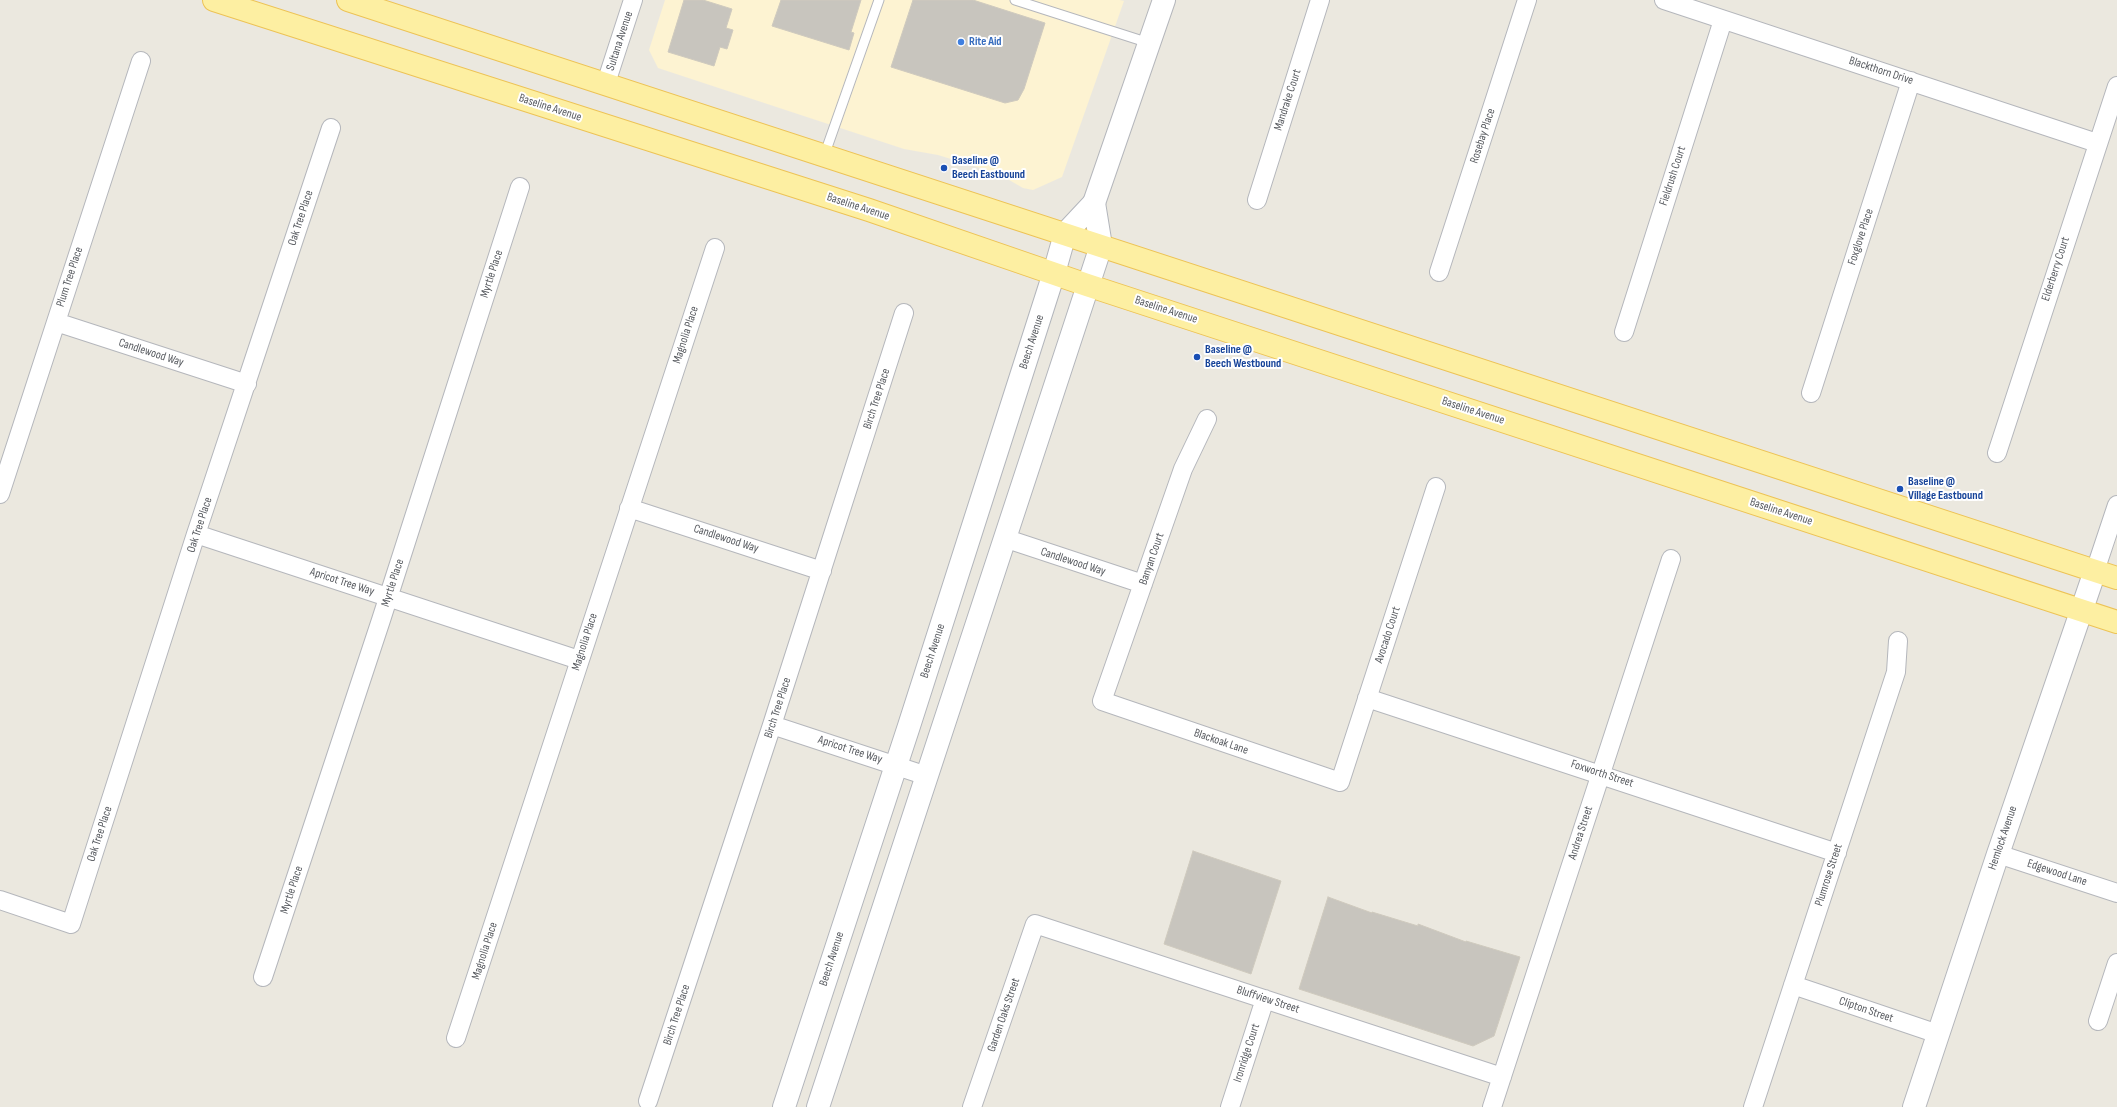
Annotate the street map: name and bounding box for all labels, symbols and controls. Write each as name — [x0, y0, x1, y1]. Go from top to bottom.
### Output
street label: Sultana Avenue — [604, 9, 636, 73]
place label: Rite Aid — [969, 35, 1002, 49]
marker: Rite Aid — [956, 37, 966, 47]
street label: Blackthorn Drive — [1847, 54, 1915, 88]
street label: Mandrake Court — [1271, 67, 1305, 133]
street label: Baseline Avenue — [517, 91, 583, 125]
street label: Rosebay Place — [1467, 107, 1499, 165]
street label: Fieldrush Court — [1657, 144, 1689, 208]
place label: Baseline @ Beech Eastbound — [952, 154, 1025, 182]
marker: Baseline @ Beech Eastbound — [939, 163, 949, 173]
street label: Oak Tree Place — [285, 189, 317, 247]
street label: Baseline Avenue — [825, 190, 891, 224]
street label: Foxglove Place — [1845, 207, 1877, 267]
street label: Elderberry Court — [2039, 235, 2073, 303]
street label: Plum Tree Place — [54, 245, 86, 309]
street label: Myrtle Place — [478, 248, 506, 300]
street label: Baseline Avenue — [1133, 293, 1199, 327]
street label: Magnolia Place — [670, 305, 702, 365]
street label: Beech Avenue — [1016, 313, 1048, 371]
street label: Candlewood Way — [117, 336, 185, 370]
place label: Baseline @ Beech Westbound — [1205, 343, 1281, 371]
marker: Baseline @ Beech Westbound — [1192, 352, 1202, 362]
street label: Birch Tree Place — [860, 367, 894, 431]
street label: Baseline Avenue — [1440, 394, 1506, 428]
place label: Baseline @ Village Eastbound — [1908, 475, 1983, 503]
marker: Baseline @ Village Eastbound — [1895, 484, 1905, 494]
street label: Baseline Avenue — [1748, 495, 1814, 529]
street label: Oak Tree Place — [184, 496, 216, 554]
street label: Candlewood Way — [692, 522, 760, 556]
street label: Banyan Court — [1136, 531, 1168, 587]
street label: Candlewood Way — [1039, 545, 1107, 579]
street label: Myrtle Place — [379, 557, 407, 609]
street label: Apricot Tree Way — [308, 565, 376, 599]
street label: Avocado Court — [1372, 605, 1404, 665]
street label: Magnolia Place — [569, 612, 601, 672]
street label: Beech Avenue — [917, 622, 949, 680]
street label: Birch Tree Place — [761, 676, 795, 740]
street label: Blackoak Lane — [1192, 726, 1250, 758]
street label: Apricot Tree Way — [816, 733, 884, 767]
street label: Foxworth Street — [1569, 757, 1635, 791]
street label: Andrea Street — [1566, 804, 1596, 862]
street label: Hemlock Avenue — [1985, 804, 2021, 872]
street label: Oak Tree Place — [84, 805, 116, 863]
street label: Plumrose Street — [1812, 842, 1846, 908]
street label: Edgewood Lane — [2025, 857, 2089, 889]
street label: Myrtle Place — [278, 864, 306, 916]
street label: Magnolia Place — [469, 921, 501, 981]
street label: Beech Avenue — [816, 930, 848, 988]
street label: Garden Oaks Street — [985, 976, 1023, 1054]
street label: Birch Tree Place — [660, 983, 694, 1047]
street label: Bluffview Street — [1235, 983, 1301, 1017]
street label: Clipton Street — [1837, 994, 1895, 1026]
street label: Ironridge Court — [1231, 1022, 1263, 1084]

